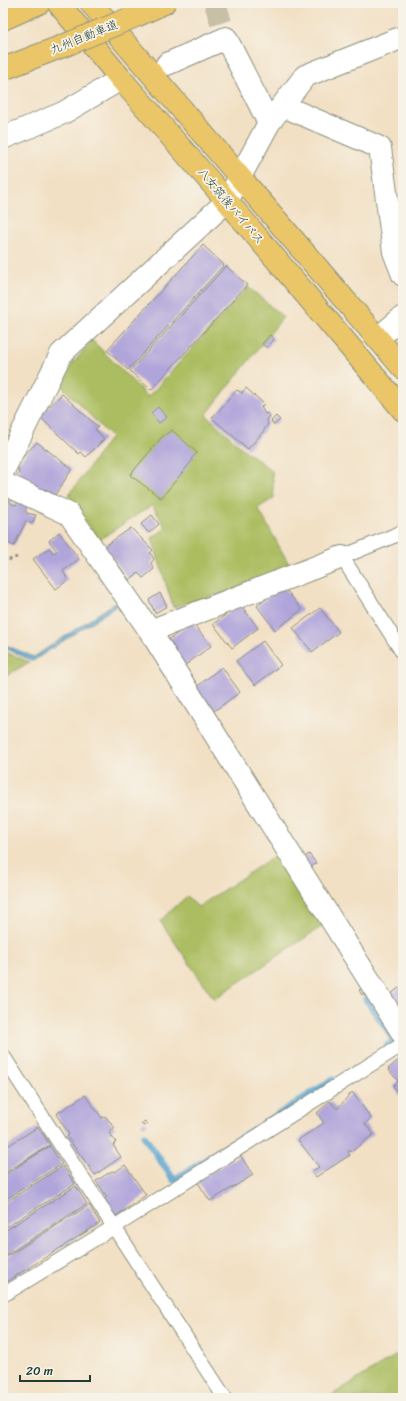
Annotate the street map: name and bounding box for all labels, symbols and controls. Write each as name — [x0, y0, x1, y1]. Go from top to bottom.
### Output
street label: 九州自動車道 — [46, 13, 122, 61]
street label: 八女筑後バイパス — [192, 162, 270, 250]
scale bar — [20, 1357, 90, 1383]
text: 20 m — [26, 1360, 53, 1382]

